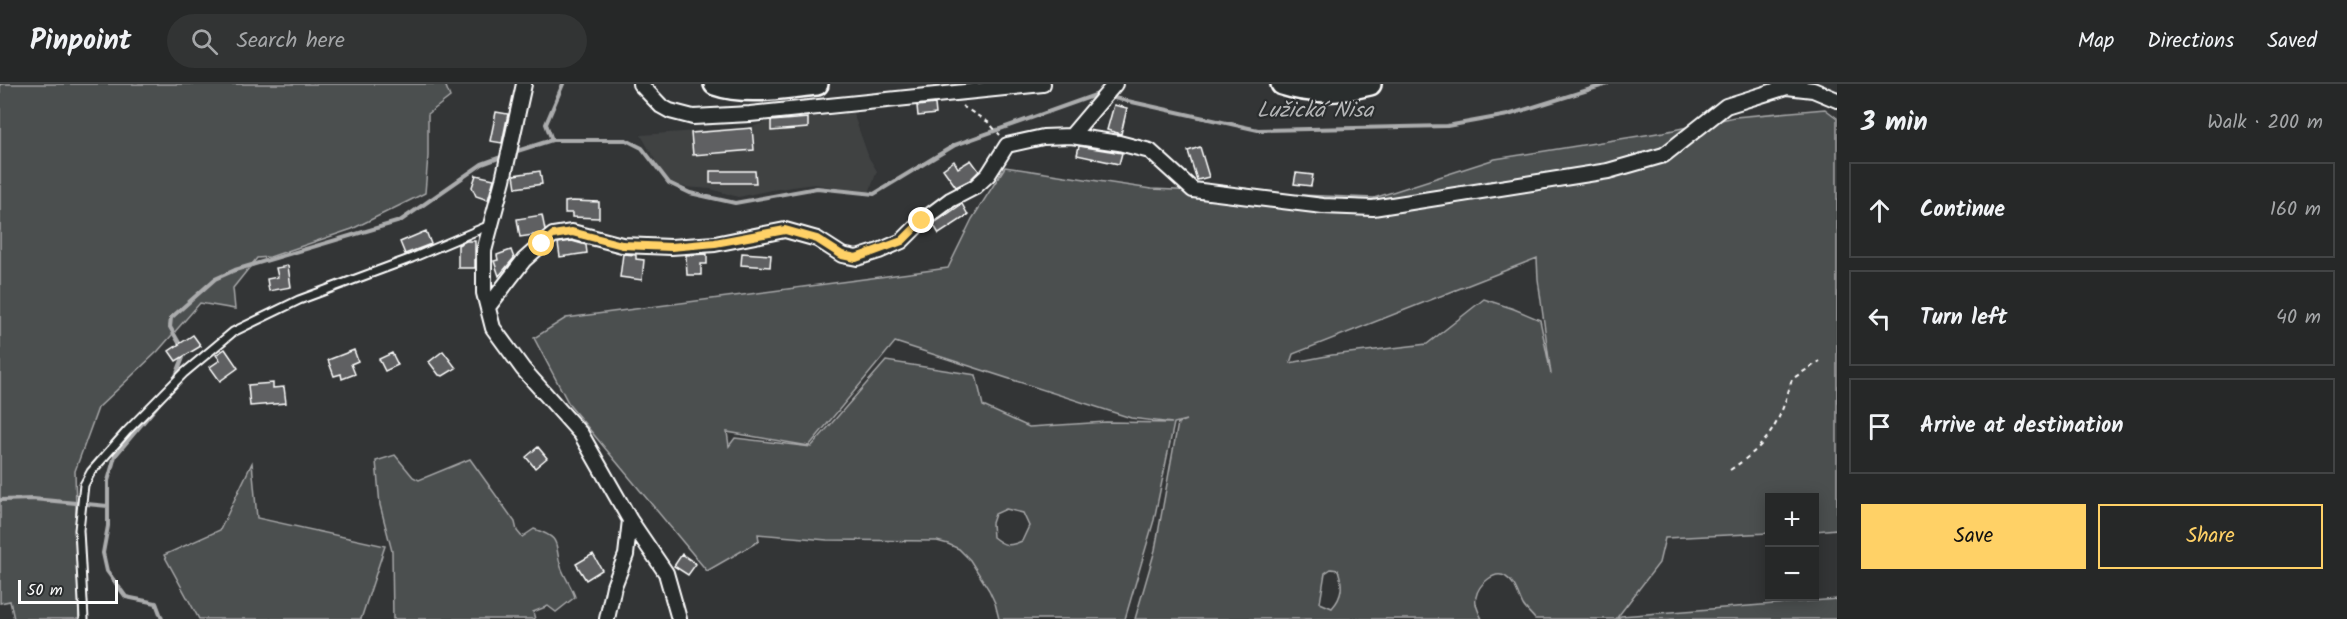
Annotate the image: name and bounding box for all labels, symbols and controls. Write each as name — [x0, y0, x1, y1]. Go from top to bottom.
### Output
search box — [167, 14, 587, 68]
text: Pinpoint — [30, 19, 131, 64]
text: Search here — [236, 24, 345, 59]
icon: search — [188, 25, 221, 58]
text: Map — [2078, 25, 2114, 58]
text: Directions — [2147, 25, 2234, 58]
text: Saved — [2267, 25, 2317, 58]
water label: Lužická Nisa — [1257, 94, 1375, 129]
text: 3 min — [1861, 102, 1928, 144]
text: Walk · 200 m — [2207, 107, 2323, 139]
text: Continue — [1920, 193, 2005, 228]
icon: ahead — [1863, 194, 1896, 227]
text: 160 m — [2270, 194, 2321, 226]
route end — [908, 207, 934, 233]
route start — [528, 230, 554, 256]
text: Turn left — [1920, 301, 2007, 336]
icon: left — [1863, 302, 1896, 335]
text: 40 m — [2276, 302, 2321, 334]
text: Arrive at destination — [1920, 409, 2123, 444]
icon: arrive — [1863, 410, 1896, 443]
map controls — [1765, 493, 1819, 601]
button: + — [1765, 493, 1819, 547]
button: Save — [1861, 504, 2086, 569]
button: Share — [2098, 504, 2323, 569]
button: − — [1765, 547, 1819, 601]
scale bar — [18, 577, 118, 604]
text: 50 m — [27, 578, 63, 603]

